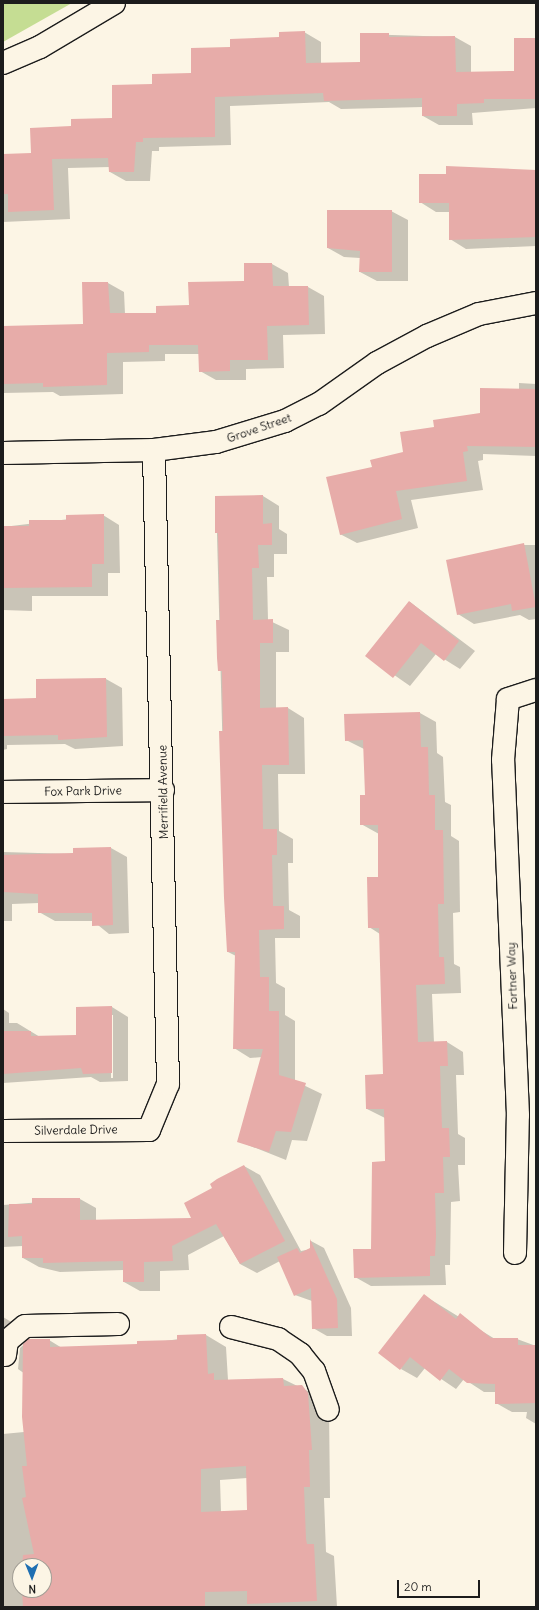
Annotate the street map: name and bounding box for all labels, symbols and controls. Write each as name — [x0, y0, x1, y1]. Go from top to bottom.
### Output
street label: Grove Street — [225, 410, 293, 446]
street label: Merrifield Avenue — [155, 745, 171, 839]
street label: Fox Park Drive — [44, 783, 122, 799]
street label: Fortner Way — [504, 942, 520, 1010]
street label: Silverdale Drive — [34, 1122, 118, 1138]
north arrow — [12, 1558, 52, 1598]
scale bar — [399, 1572, 482, 1598]
text: 20 m — [404, 1579, 432, 1594]
text: N — [28, 1582, 36, 1596]

